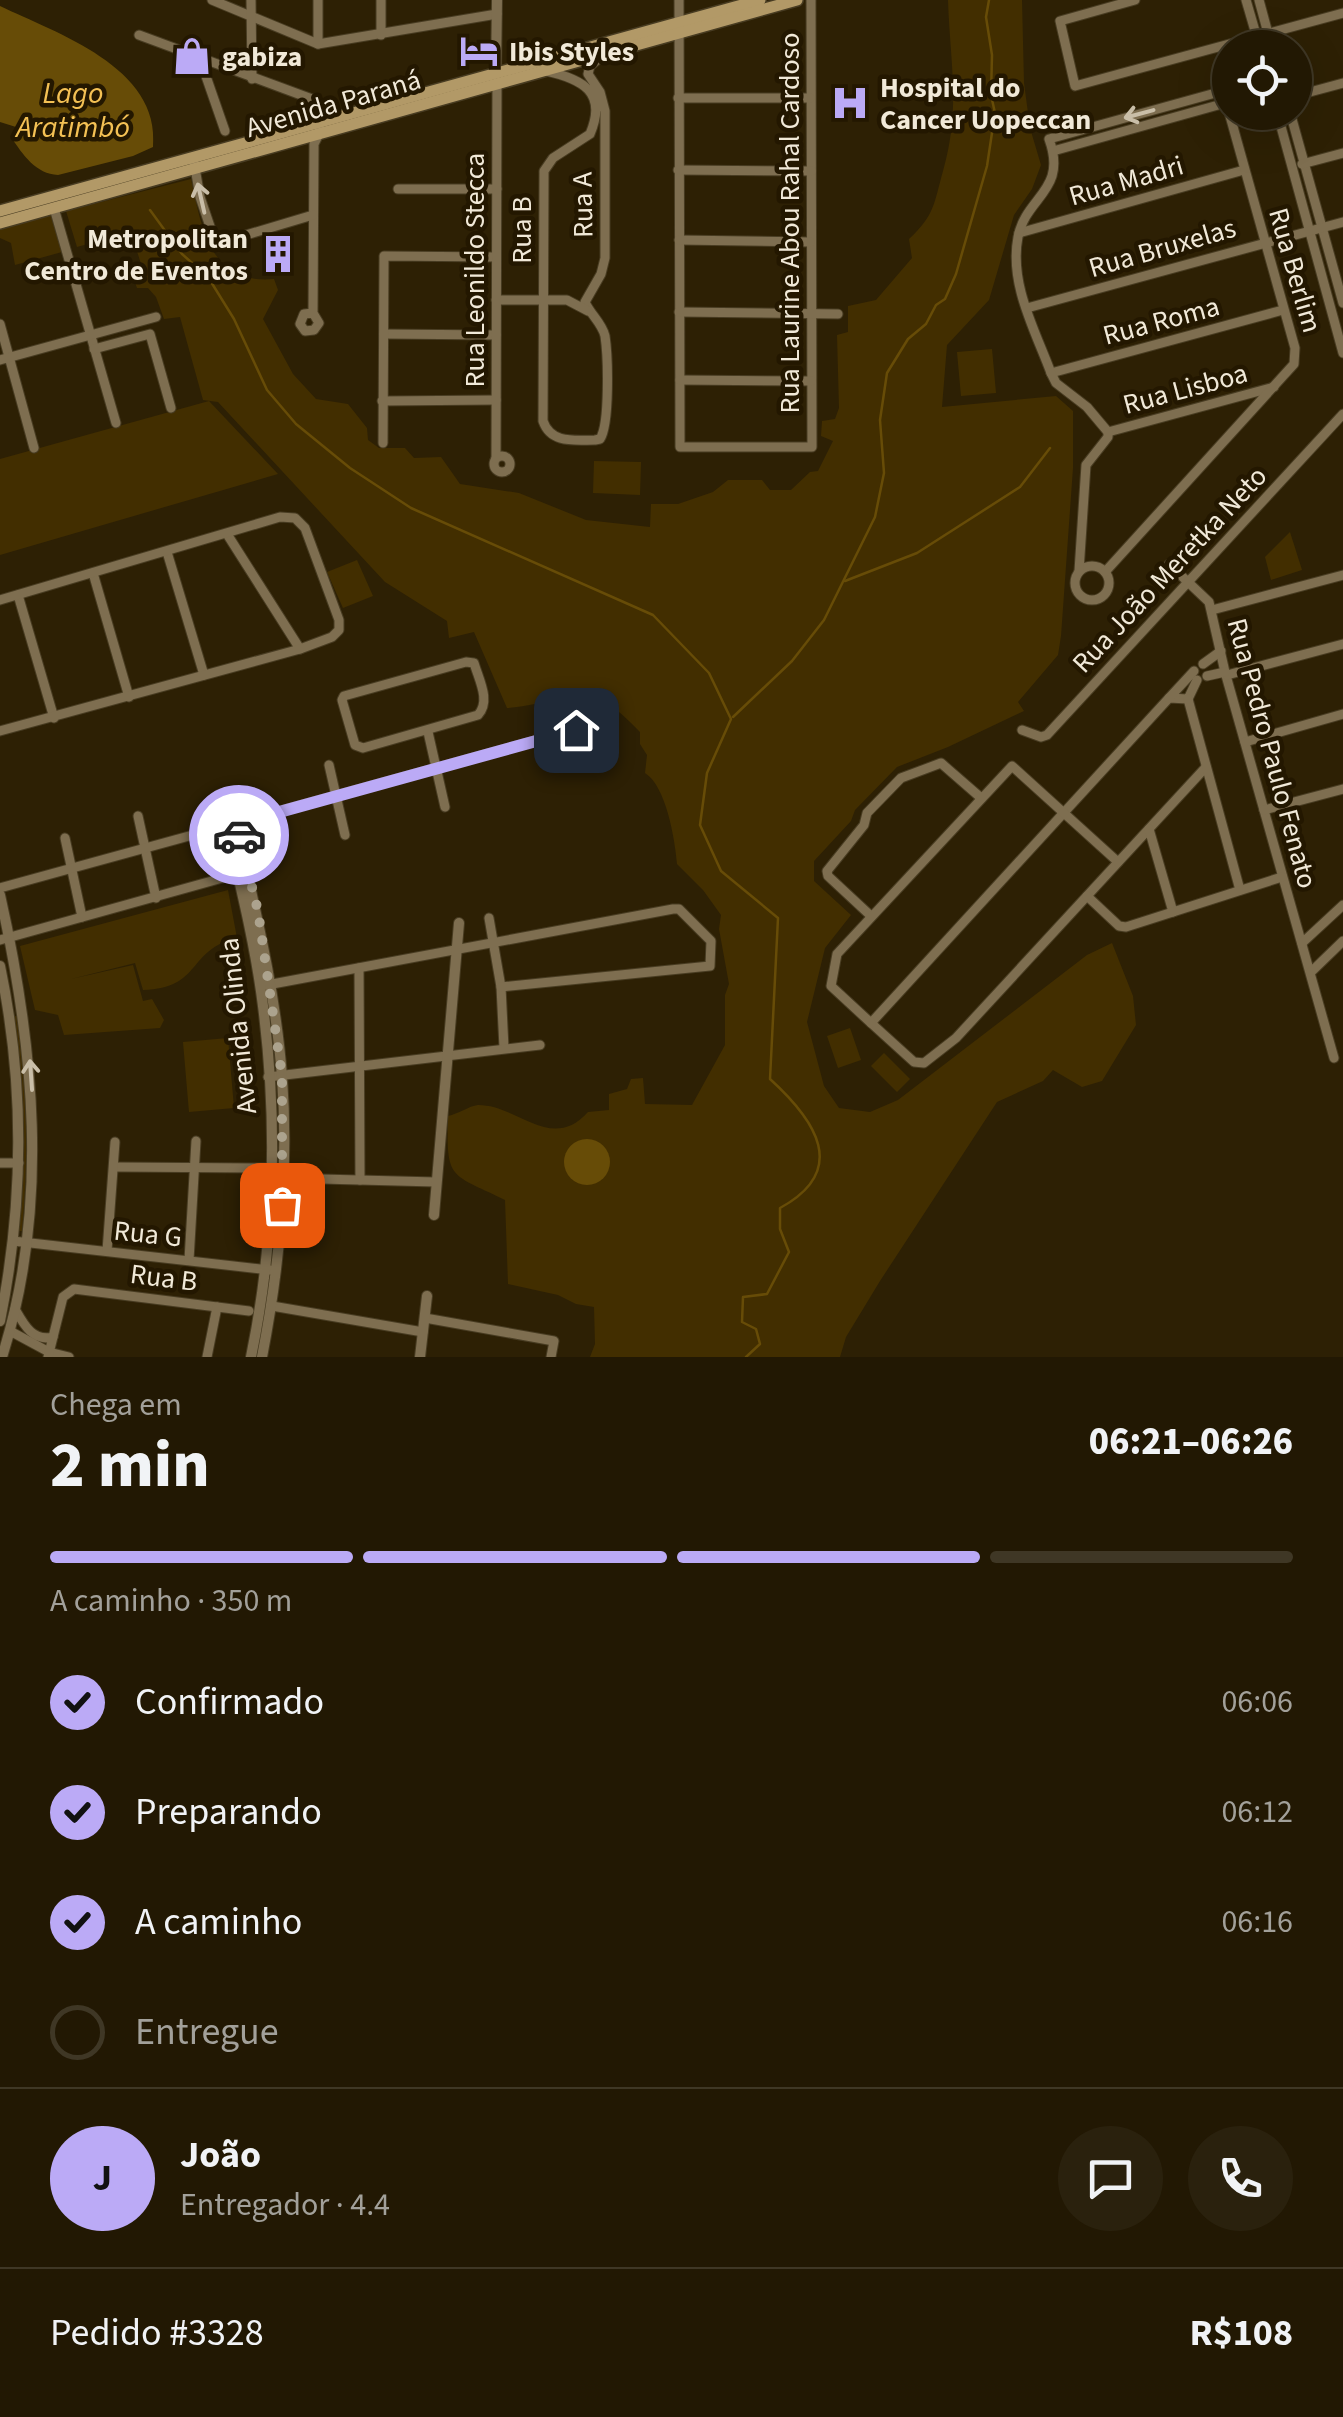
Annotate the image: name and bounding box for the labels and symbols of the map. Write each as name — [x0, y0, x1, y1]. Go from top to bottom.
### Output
hotel icon: Ibis Styles — [458, 30, 500, 72]
place label: Ibis Styles — [509, 32, 634, 72]
street label: Rua Laurine Abou Rahal Cardoso — [770, 32, 810, 414]
shop icon: gabiza — [171, 35, 213, 77]
place label: gabiza — [222, 37, 302, 77]
street label: Avenida Paraná — [241, 60, 426, 148]
place label: Hospital do Cancer Uopeccan — [880, 68, 1091, 140]
water label: Lago Aratimbó — [14, 72, 130, 149]
hospital icon: Hospital do Cancer Uopeccan — [829, 82, 871, 124]
one-way arrow — [1124, 105, 1155, 124]
street label: Rua Madri — [1064, 146, 1188, 216]
street label: Rua Leonildo Stecca — [455, 153, 495, 387]
street label: Rua A — [562, 171, 604, 238]
one-way arrow — [191, 183, 209, 215]
street label: Rua B — [502, 196, 542, 264]
street label: Rua Berlim — [1258, 203, 1332, 337]
street label: Rua Bruxelas — [1084, 208, 1240, 288]
place label: Metropolitan Centro de Eventos — [24, 219, 248, 291]
building icon: Metropolitan Centro de Eventos — [257, 233, 299, 275]
street label: Rua Roma — [1099, 286, 1224, 356]
street label: Rua Lisboa — [1119, 353, 1252, 425]
street label: Rua João Meretka Neto — [1063, 457, 1276, 682]
street label: Rua Pedro Paulo Fenato — [1217, 614, 1327, 893]
pin — [534, 688, 619, 773]
courier — [189, 785, 289, 885]
street label: Avenida Olinda — [209, 936, 267, 1116]
one-way arrow — [21, 1060, 40, 1092]
pin — [240, 1163, 325, 1248]
street label: Rua G — [112, 1211, 184, 1257]
street label: Rua B — [128, 1254, 200, 1302]

